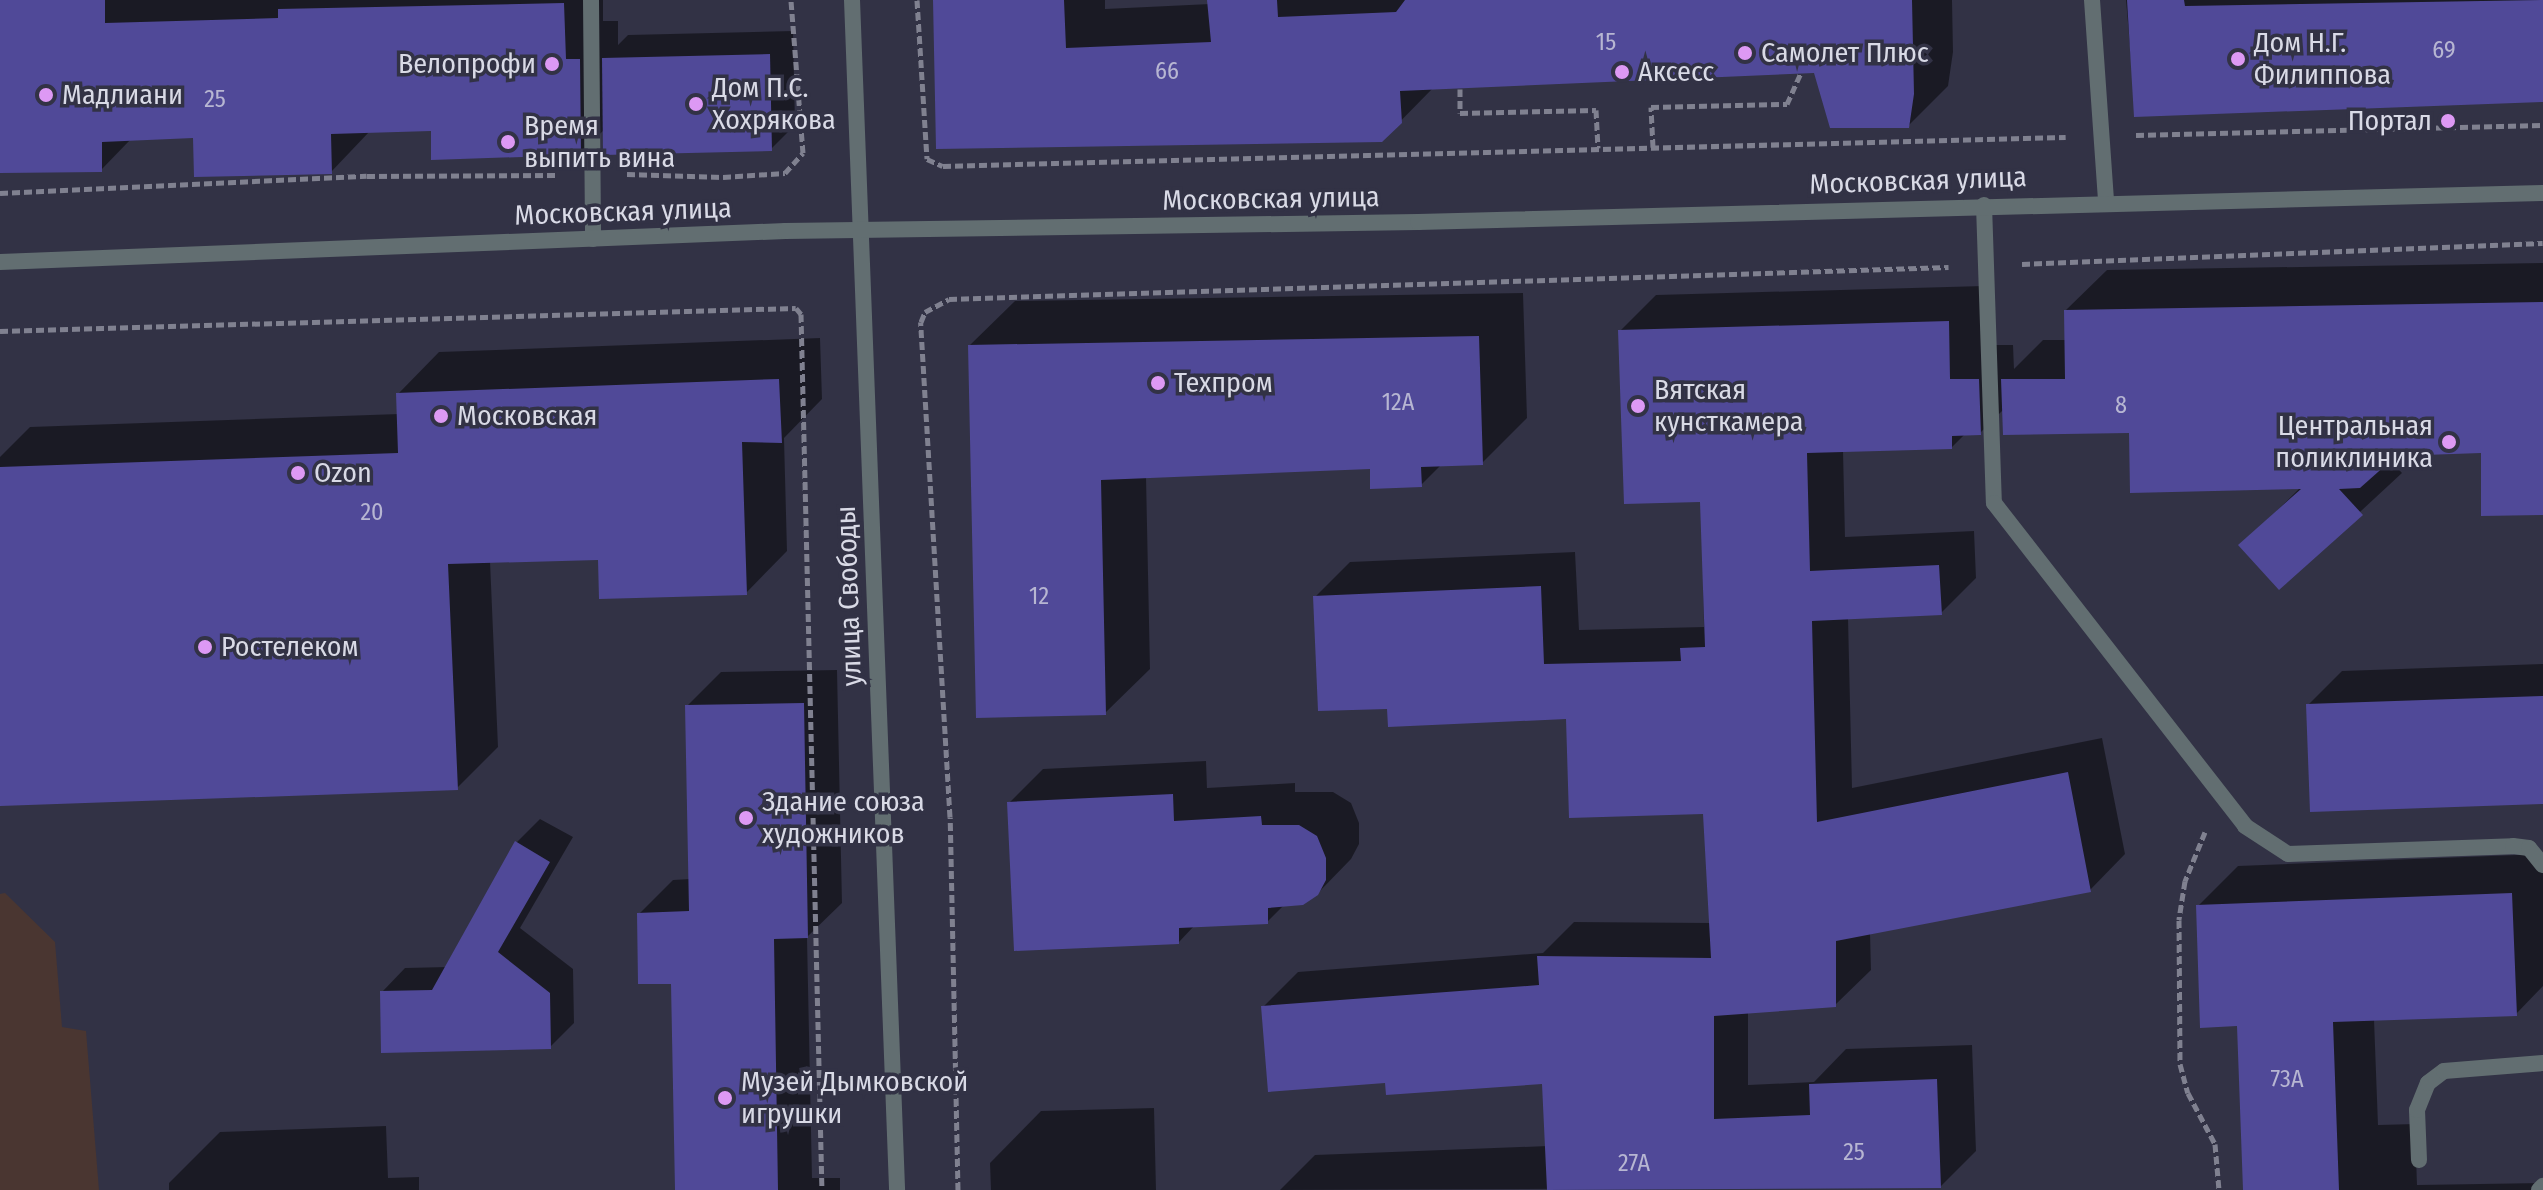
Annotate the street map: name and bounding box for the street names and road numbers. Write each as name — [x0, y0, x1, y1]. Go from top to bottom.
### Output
street label: Московская улица — [1809, 160, 2027, 202]
street label: Московская улица — [1162, 180, 1380, 218]
street label: Московская улица — [514, 191, 732, 233]
street label: улица Свободы — [829, 505, 869, 687]

